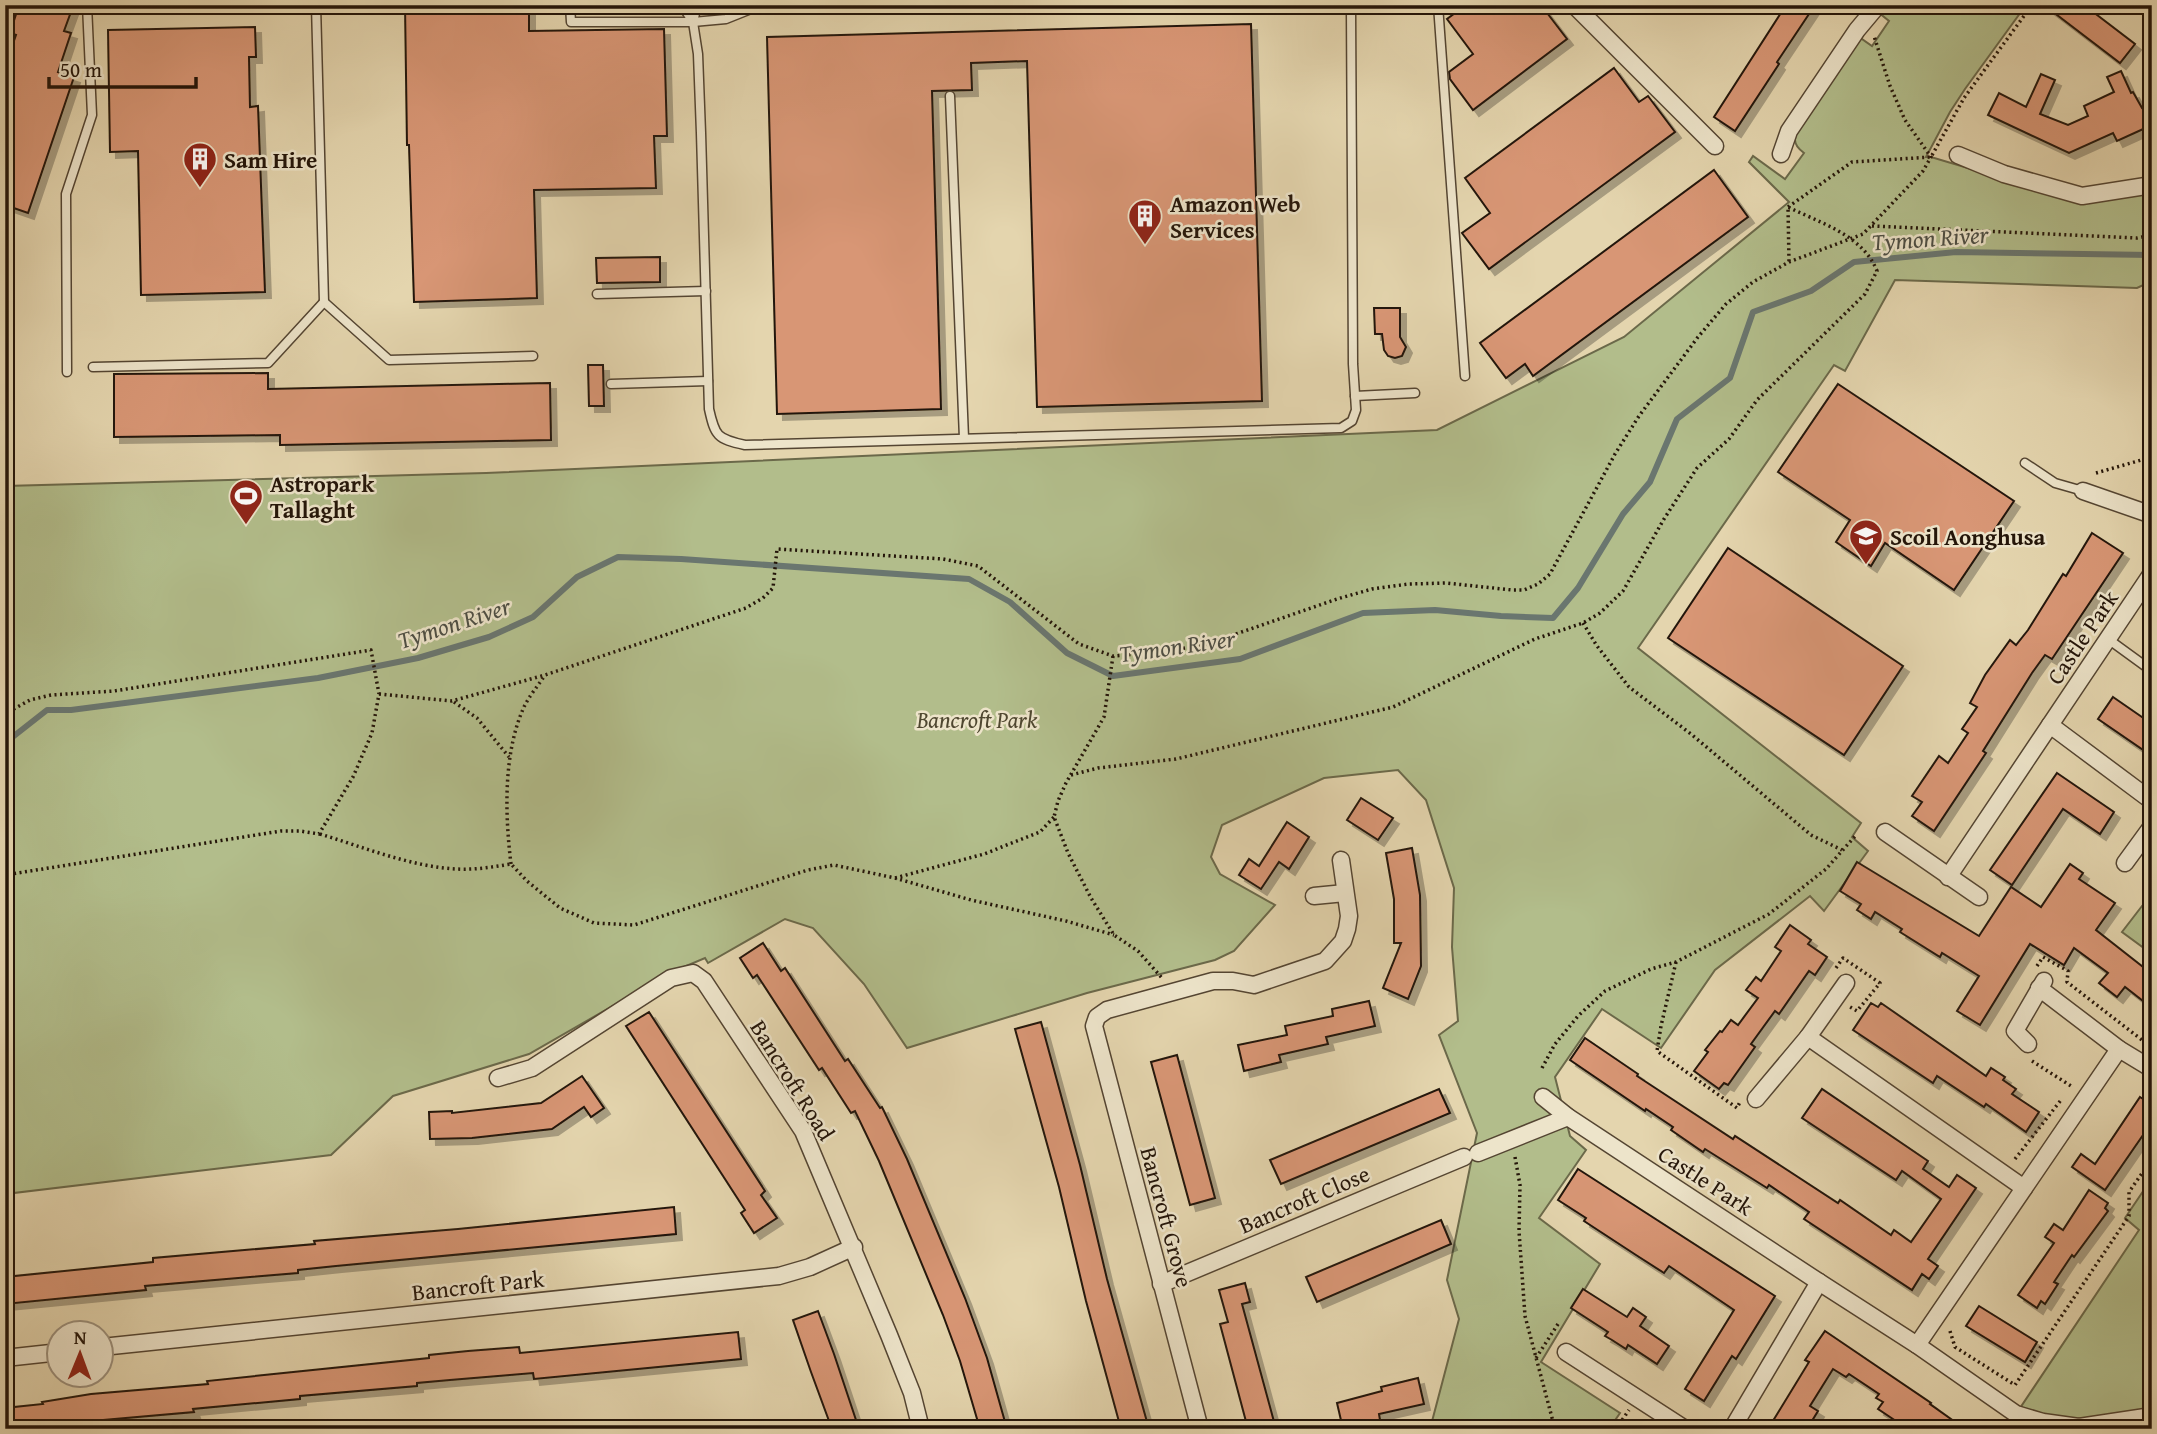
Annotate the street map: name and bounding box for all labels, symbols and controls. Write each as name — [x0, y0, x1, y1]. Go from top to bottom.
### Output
scale bar — [49, 46, 196, 90]
text: 50 m — [60, 54, 102, 85]
building icon: Sam Hire — [181, 140, 219, 189]
place label: Sam Hire — [224, 143, 317, 176]
place label: Amazon Web Services — [1170, 187, 1301, 246]
building icon: Amazon Web Services — [1126, 197, 1164, 246]
water label: Tymon River — [1870, 216, 1991, 260]
place label: Astropark Tallaght — [270, 467, 375, 526]
sports icon: Astropark Tallaght — [227, 477, 265, 526]
school or university icon: Scoil Aonghusa — [1847, 517, 1885, 566]
place label: Scoil Aonghusa — [1890, 520, 2046, 553]
street label: Castle Park — [2038, 583, 2126, 691]
water label: Tymon River — [393, 588, 516, 658]
water label: Tymon River — [1117, 620, 1238, 671]
park label: Bancroft Park — [916, 703, 1038, 736]
street label: Bancroft Road — [743, 1013, 844, 1147]
street label: Castle Park — [1652, 1137, 1760, 1223]
street label: Bancroft Grove — [1132, 1143, 1202, 1291]
street label: Bancroft Close — [1234, 1157, 1374, 1241]
street label: Bancroft Park — [410, 1262, 546, 1308]
north arrow — [46, 1318, 116, 1388]
text: N — [74, 1323, 87, 1351]

